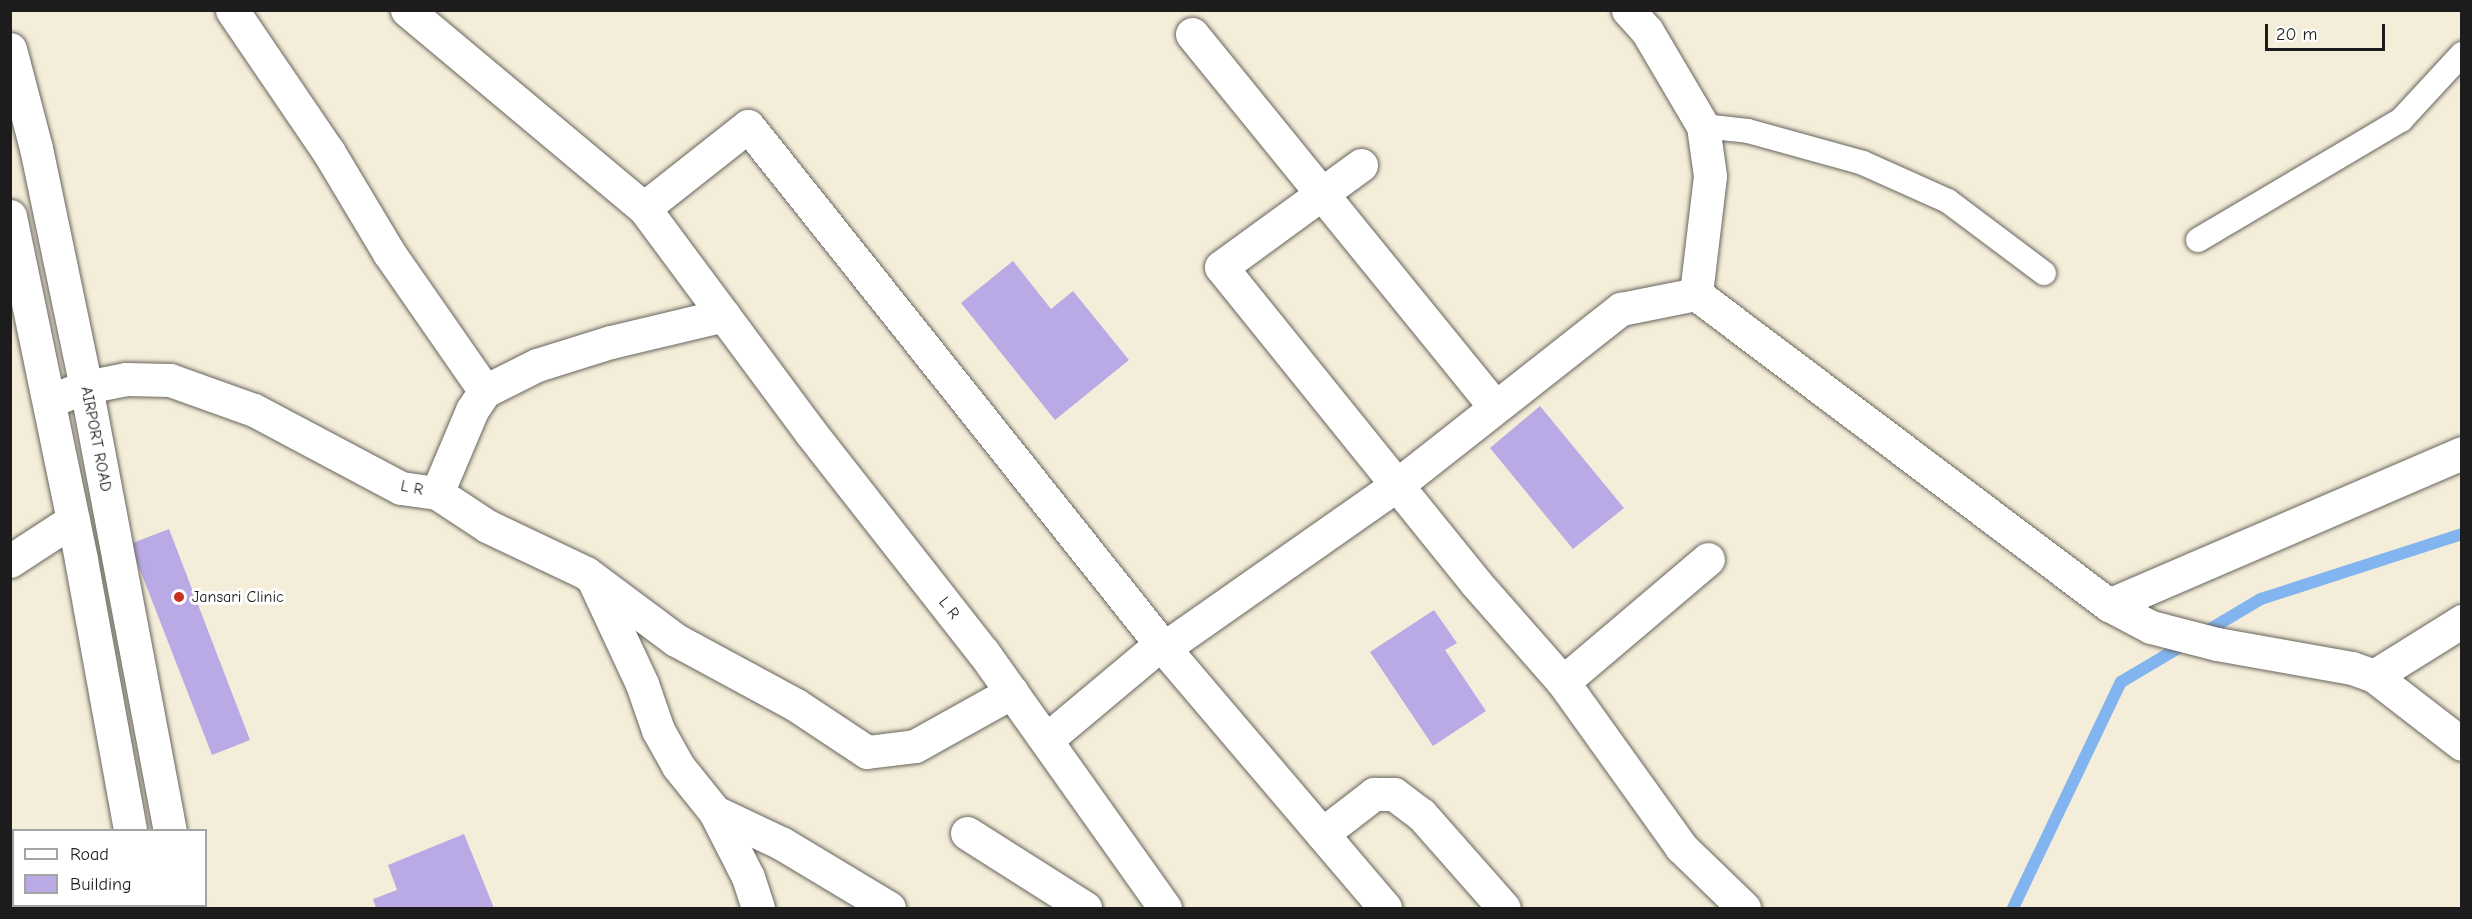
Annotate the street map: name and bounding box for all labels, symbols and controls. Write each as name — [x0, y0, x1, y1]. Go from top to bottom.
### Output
scale bar — [2268, 12, 2388, 50]
text: 20 m — [2276, 24, 2317, 45]
street label: AIRPORT ROAD — [76, 385, 116, 493]
street label: L R — [399, 476, 425, 500]
place label: Jansari Clinic — [192, 587, 284, 607]
marker: Jansari Clinic — [170, 588, 188, 606]
street label: L R — [934, 593, 964, 623]
legend — [12, 829, 207, 907]
text: Road — [70, 844, 109, 865]
text: Building — [70, 874, 132, 895]

